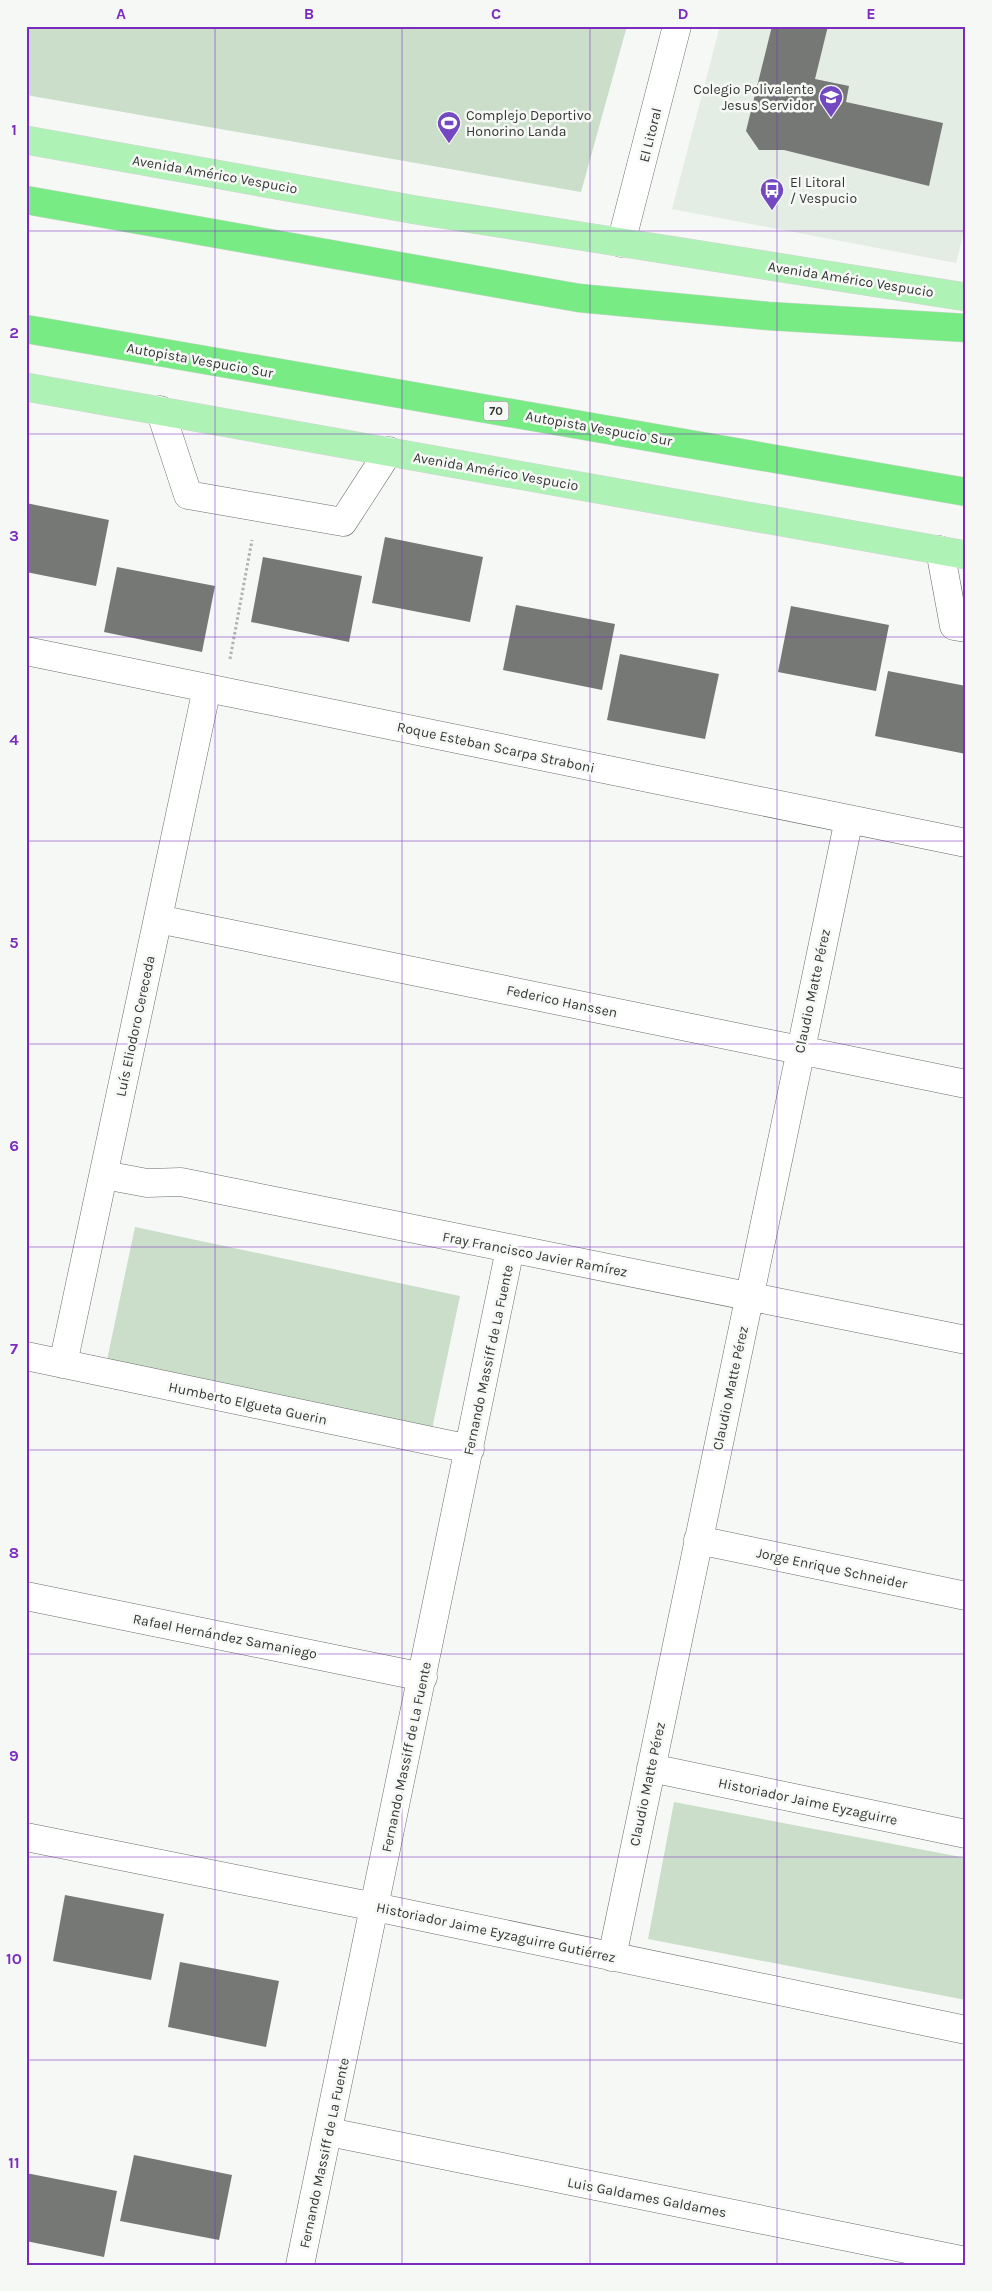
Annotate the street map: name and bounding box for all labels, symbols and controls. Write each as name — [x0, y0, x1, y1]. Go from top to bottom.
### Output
text: A — [116, 4, 126, 23]
text: B — [304, 4, 314, 23]
text: C — [491, 4, 501, 23]
text: D — [678, 4, 689, 23]
text: E — [866, 4, 876, 23]
place label: Colegio Polivalente Jesus Servidor — [693, 81, 815, 114]
school or university icon: Colegio Polivalente Jesus Servidor — [818, 84, 844, 118]
street label: El Litoral — [636, 106, 665, 164]
place label: Complejo Deportivo Honorino Landa — [466, 107, 591, 140]
sports icon: Complejo Deportivo Honorino Landa — [436, 110, 462, 144]
text: 1 — [11, 120, 17, 139]
street label: Avenida Américo Vespucio — [131, 152, 299, 197]
place label: El Litoral / Vespucio — [790, 174, 857, 207]
bus stop icon: El Litoral / Vespucio — [759, 177, 785, 211]
street label: Avenida Américo Vespucio — [767, 258, 935, 301]
text: 2 — [9, 323, 19, 342]
street label: Autopista Vespucio Sur — [125, 339, 275, 382]
road number: 70 — [484, 402, 508, 421]
street label: Autopista Vespucio Sur — [524, 407, 674, 450]
street label: Avenida Américo Vespucio — [412, 449, 580, 494]
text: 3 — [9, 526, 19, 545]
street label: Roque Esteban Scarpa Straboni — [396, 718, 596, 777]
text: 4 — [9, 730, 19, 749]
street label: Claudio Matte Pérez — [791, 927, 834, 1055]
text: 5 — [9, 933, 19, 952]
street label: Luís Eliodoro Cereceda — [112, 954, 159, 1098]
street label: Federico Hanssen — [505, 981, 619, 1022]
text: 6 — [9, 1136, 19, 1155]
street label: Fray Francisco Javier Ramírez — [441, 1228, 629, 1281]
street label: Fernando Massiff de La Fuente — [460, 1263, 517, 1457]
street label: Claudio Matte Pérez — [709, 1324, 752, 1452]
text: 7 — [10, 1339, 18, 1358]
street label: Humberto Elgueta Guerin — [167, 1378, 329, 1429]
text: 8 — [9, 1543, 19, 1562]
street label: Jorge Enrique Schneider — [755, 1544, 910, 1593]
street label: Rafael Hernández Samaniego — [131, 1610, 318, 1663]
street label: Fernando Massiff de La Fuente — [378, 1660, 435, 1854]
street label: Claudio Matte Pérez — [626, 1720, 669, 1848]
text: 9 — [9, 1746, 19, 1765]
street label: Historiador Jaime Eyzaguirre — [717, 1774, 899, 1829]
street label: Historiador Jaime Eyzaguirre Gutiérrez — [375, 1899, 617, 1966]
text: 10 — [6, 1949, 22, 1968]
street label: Fernando Massiff de La Fuente — [296, 2056, 353, 2250]
text: 11 — [8, 2153, 20, 2172]
street label: Luis Galdames Galdames — [566, 2174, 728, 2221]

